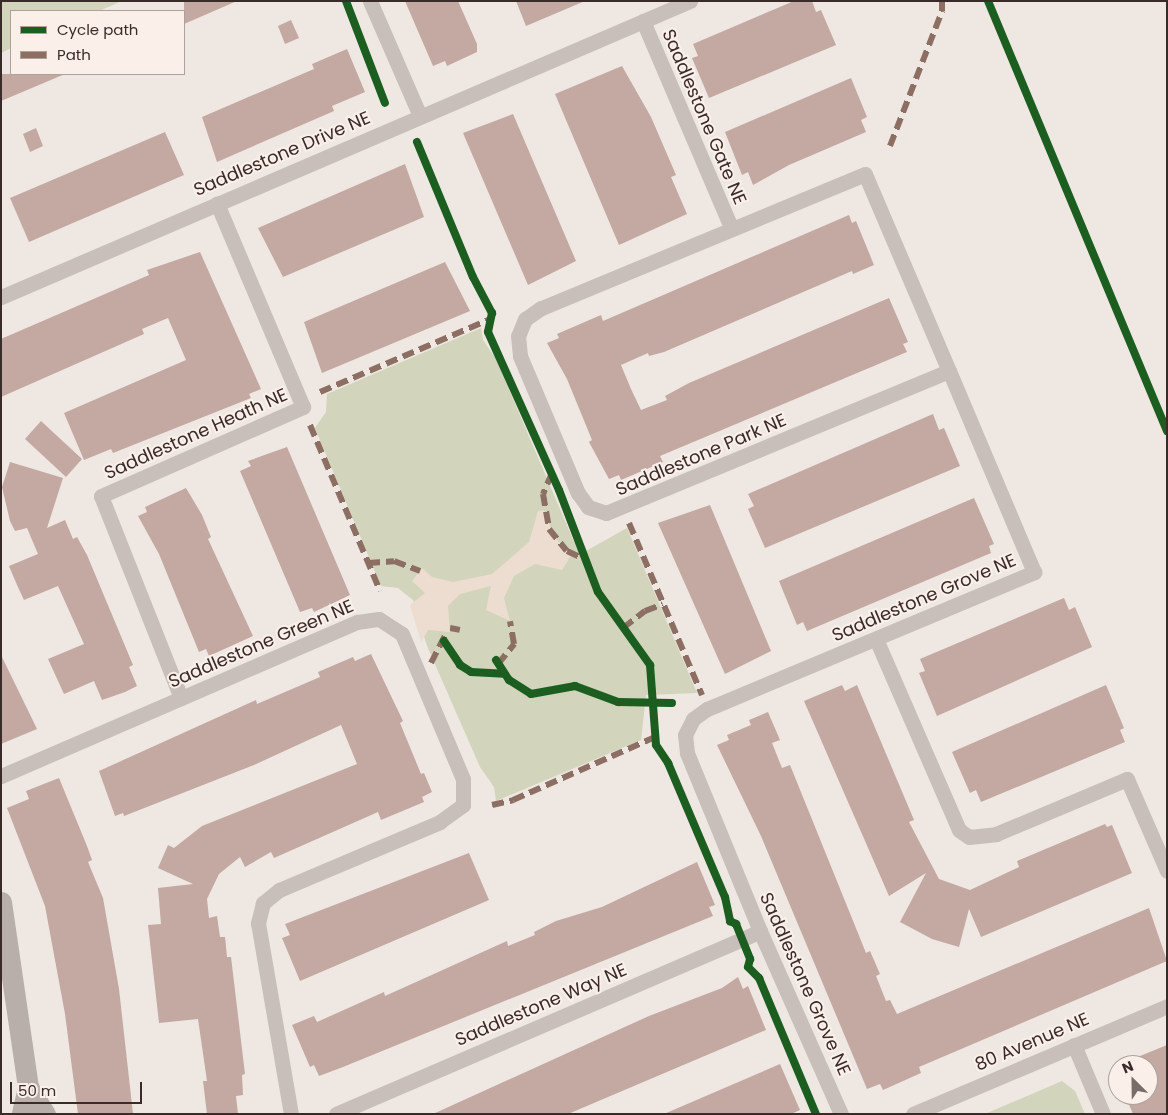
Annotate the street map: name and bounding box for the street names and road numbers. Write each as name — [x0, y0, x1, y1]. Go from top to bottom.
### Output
street label: Saddlestone Gate NE — [657, 26, 751, 208]
street label: Saddlestone Drive NE — [191, 107, 373, 201]
street label: Saddlestone Heath NE — [101, 384, 291, 484]
street label: Saddlestone Park NE — [613, 409, 789, 501]
street label: Saddlestone Grove NE — [829, 549, 1019, 647]
street label: Saddlestone Green NE — [165, 595, 357, 693]
street label: Saddlestone Grove NE — [755, 889, 855, 1079]
street label: Saddlestone Way NE — [452, 959, 630, 1051]
street label: 80 Avenue NE — [972, 1008, 1092, 1076]

